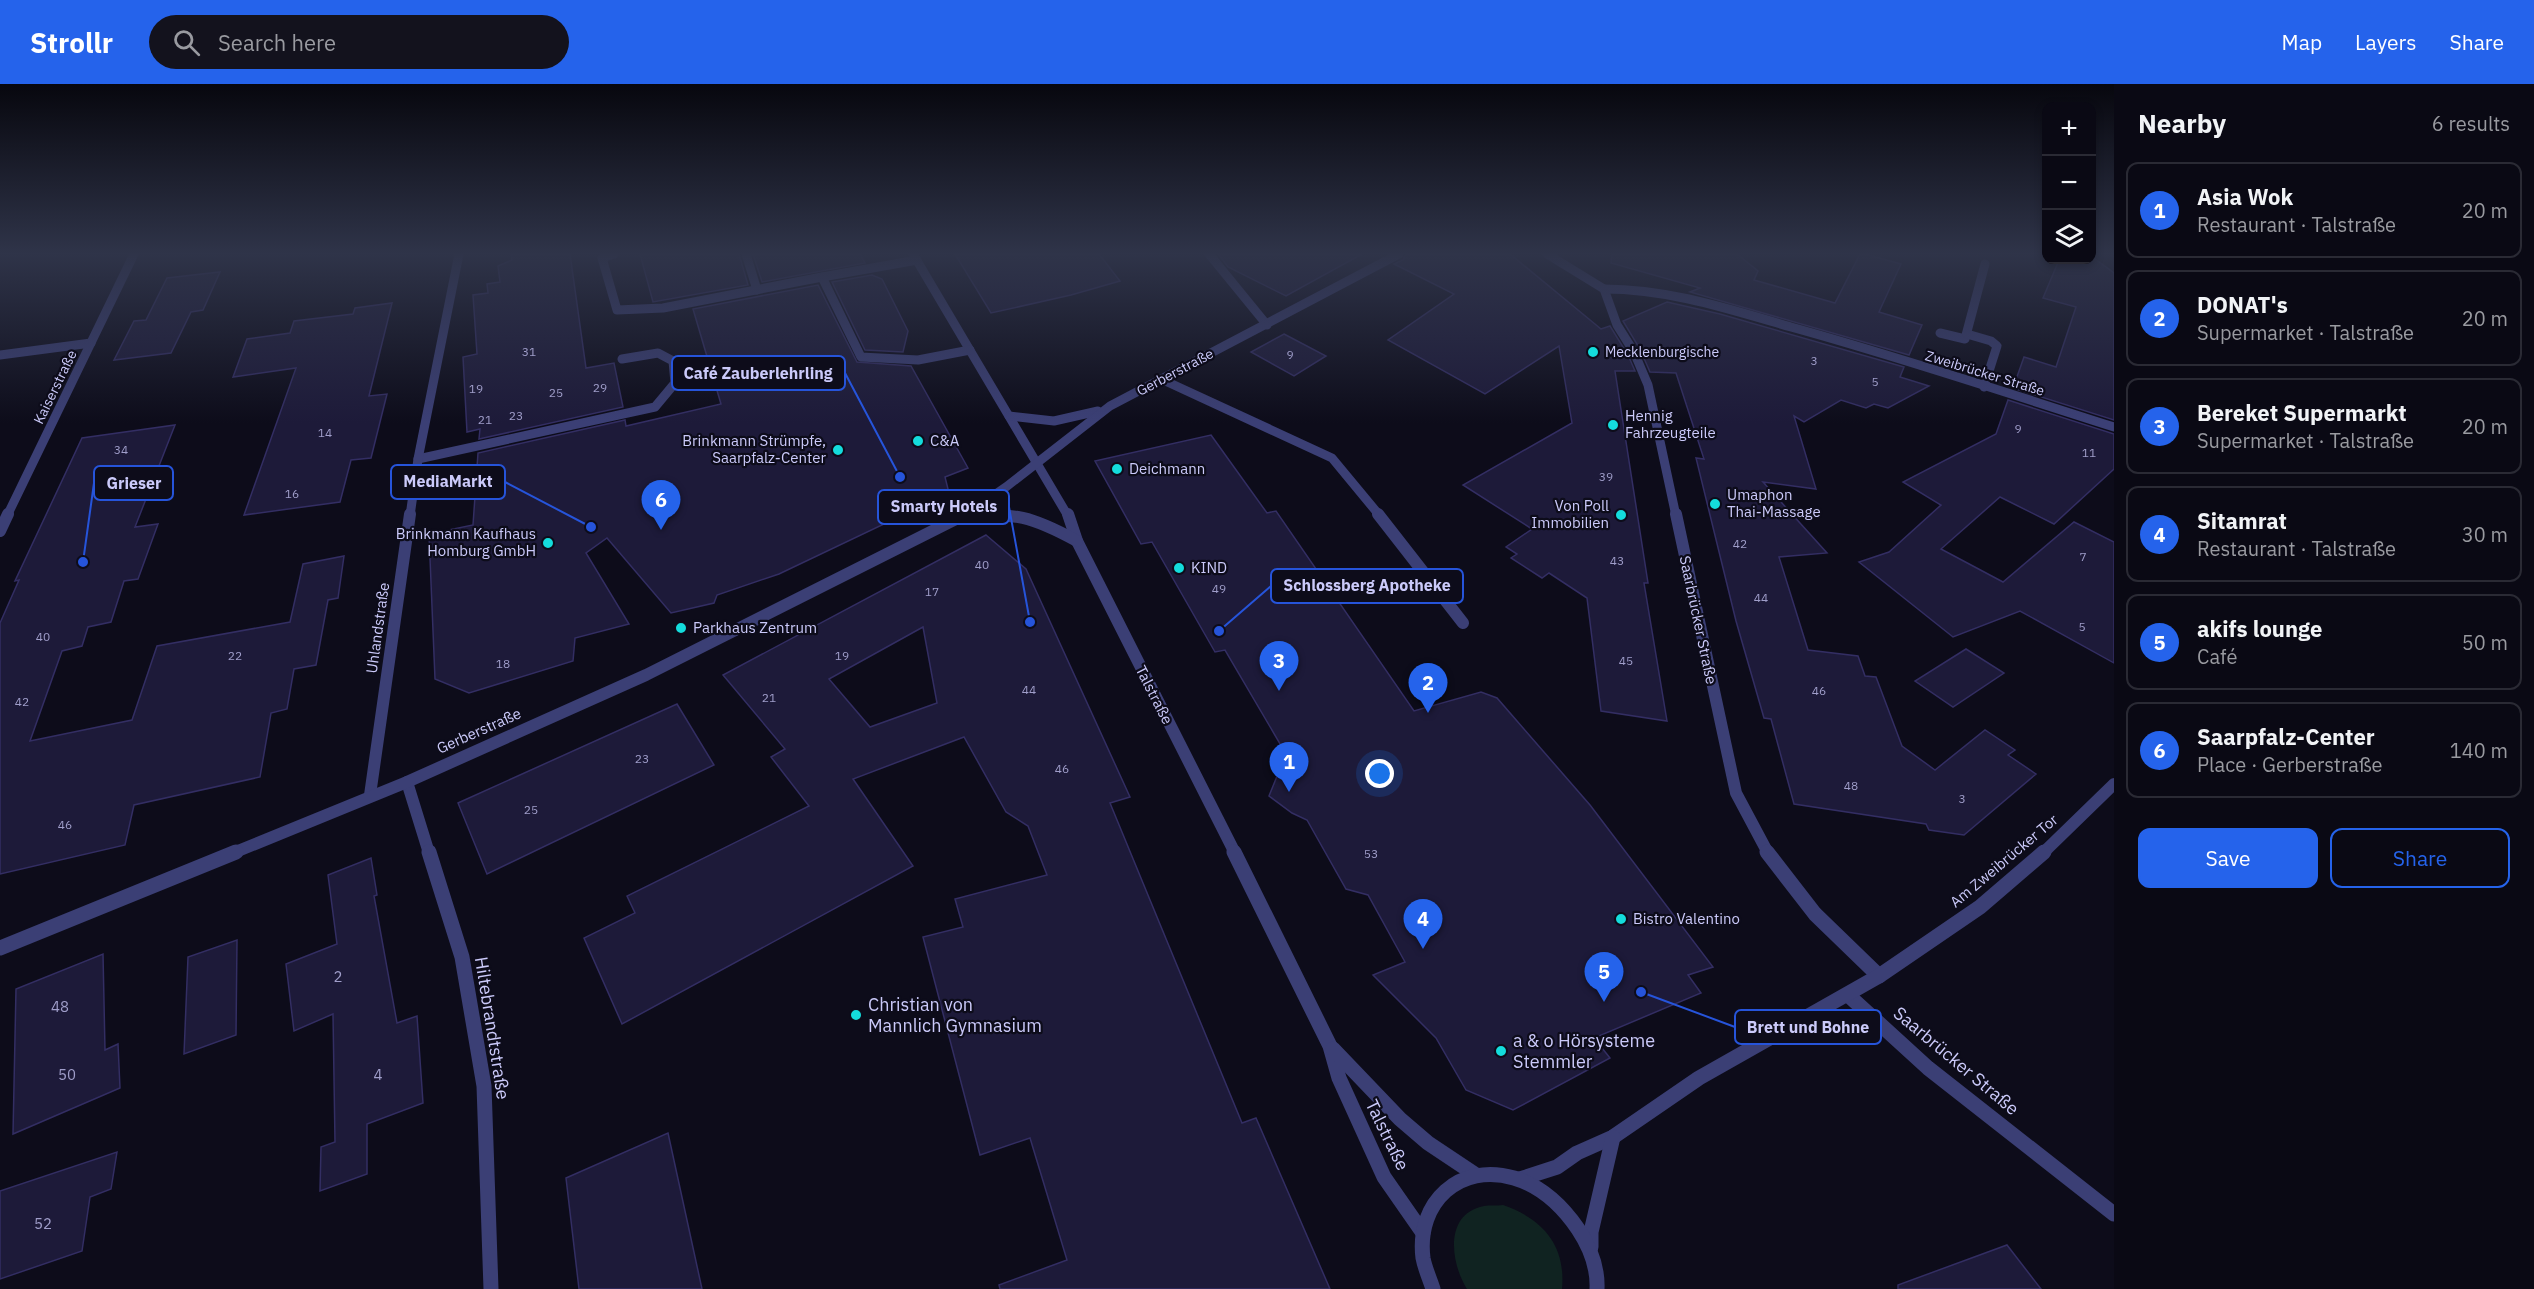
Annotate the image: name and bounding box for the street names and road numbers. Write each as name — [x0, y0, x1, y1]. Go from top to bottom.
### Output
street label: Gerberstraße — [1134, 344, 1217, 400]
street label: Zweibrücker Straße — [1923, 346, 2047, 400]
street label: Kaiserstraße — [29, 347, 81, 427]
street label: Saarbrücker Straße — [1676, 554, 1721, 686]
street label: Uhlandstraße — [362, 581, 393, 675]
street label: Talstraße — [1132, 662, 1177, 727]
street label: Gerberstraße — [434, 703, 524, 758]
street label: Am Zweibrücker Tor — [1946, 810, 2062, 911]
street label: Hiltebrandtstraße — [470, 955, 515, 1101]
street label: Saarbrücker Straße — [1889, 1001, 2024, 1120]
street label: Talstraße — [1360, 1096, 1415, 1174]

